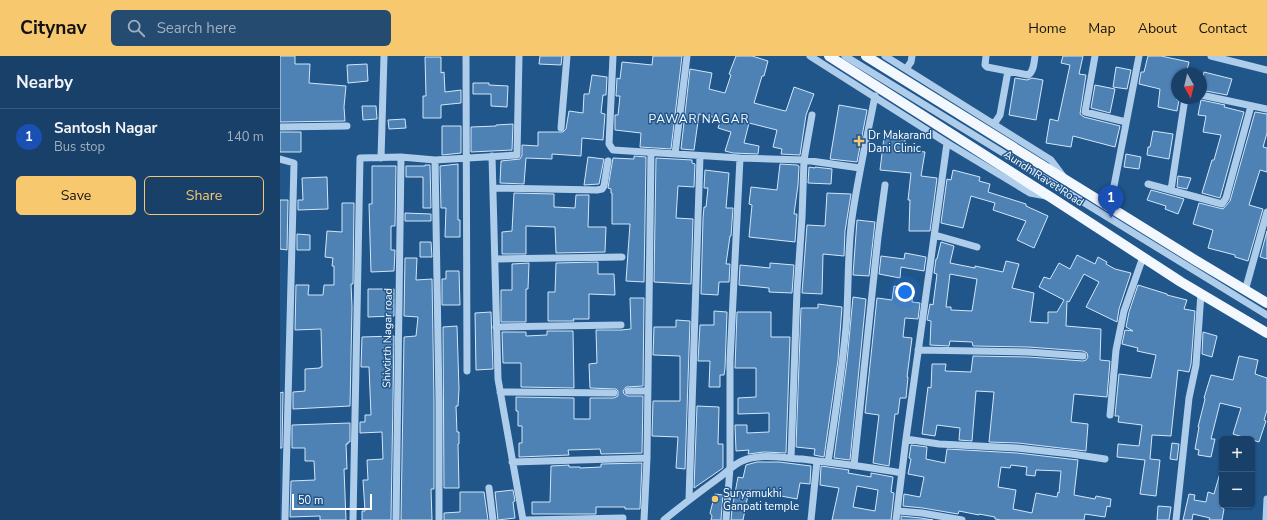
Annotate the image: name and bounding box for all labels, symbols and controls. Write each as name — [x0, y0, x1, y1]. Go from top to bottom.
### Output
search box — [111, 10, 391, 46]
text: Citynav — [20, 15, 87, 41]
icon: search — [125, 17, 147, 39]
text: Search here — [157, 18, 236, 38]
text: Home — [1028, 19, 1066, 38]
text: Map — [1088, 19, 1116, 38]
text: About — [1138, 19, 1177, 38]
text: Contact — [1199, 19, 1247, 38]
north arrow — [1171, 68, 1207, 104]
text: Nearby — [16, 71, 73, 94]
district label: PAWAR NAGAR — [648, 111, 750, 127]
text: Santosh Nagar — [54, 118, 158, 138]
text: 1 — [25, 128, 33, 146]
text: 140 m — [226, 128, 264, 146]
place label: Dr Makarand Dani Clinic — [868, 128, 932, 156]
marker: Dr Makarand Dani Clinic — [853, 135, 865, 147]
text: Bus stop — [54, 138, 105, 156]
street label: Aundh Ravet Road — [1001, 147, 1087, 210]
button: Save — [16, 176, 136, 215]
button: Share — [144, 176, 264, 215]
pin: 1 — [1098, 185, 1124, 218]
your location — [895, 282, 915, 302]
street label: Shivtirth Nagar road — [379, 288, 396, 388]
map controls — [1219, 436, 1255, 508]
button: + — [1219, 436, 1255, 472]
button: − — [1219, 472, 1255, 508]
place label: Suryamukhi Ganpati temple — [723, 486, 799, 514]
scale bar — [292, 492, 372, 511]
text: 50 m — [298, 493, 323, 508]
marker: Suryamukhi Ganpati temple — [710, 494, 720, 504]

